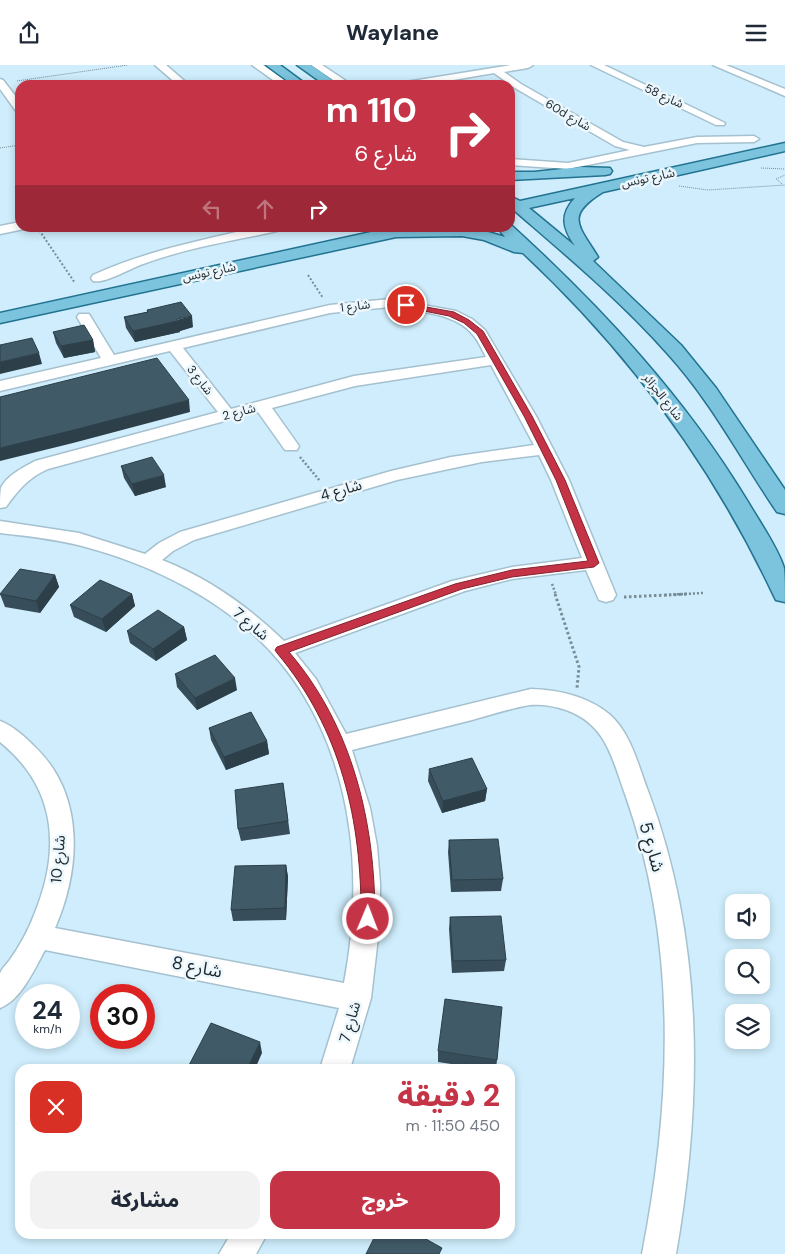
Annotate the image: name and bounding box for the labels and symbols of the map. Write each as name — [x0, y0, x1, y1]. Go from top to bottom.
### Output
street label: شارع 58 — [642, 80, 686, 113]
street label: 60d شارع — [542, 96, 594, 135]
street label: شارع تونس — [620, 165, 676, 192]
street label: شارع تونس — [181, 259, 237, 286]
pin — [385, 284, 427, 326]
street label: شارع 1 — [339, 296, 371, 317]
street label: شارع 3 — [183, 362, 217, 399]
street label: شارع الجزائر — [638, 369, 686, 424]
street label: شارع 2 — [221, 400, 258, 425]
street label: شارع 4 — [318, 474, 365, 507]
street label: شارع 7 — [227, 603, 273, 647]
street label: شارع 5 — [632, 819, 671, 875]
street label: شارع 10 — [46, 834, 72, 884]
position arrow — [341, 892, 393, 944]
street label: شارع 8 — [169, 950, 224, 986]
speed limit sign: 30 — [90, 984, 155, 1049]
street label: شارع 7 — [335, 999, 367, 1045]

